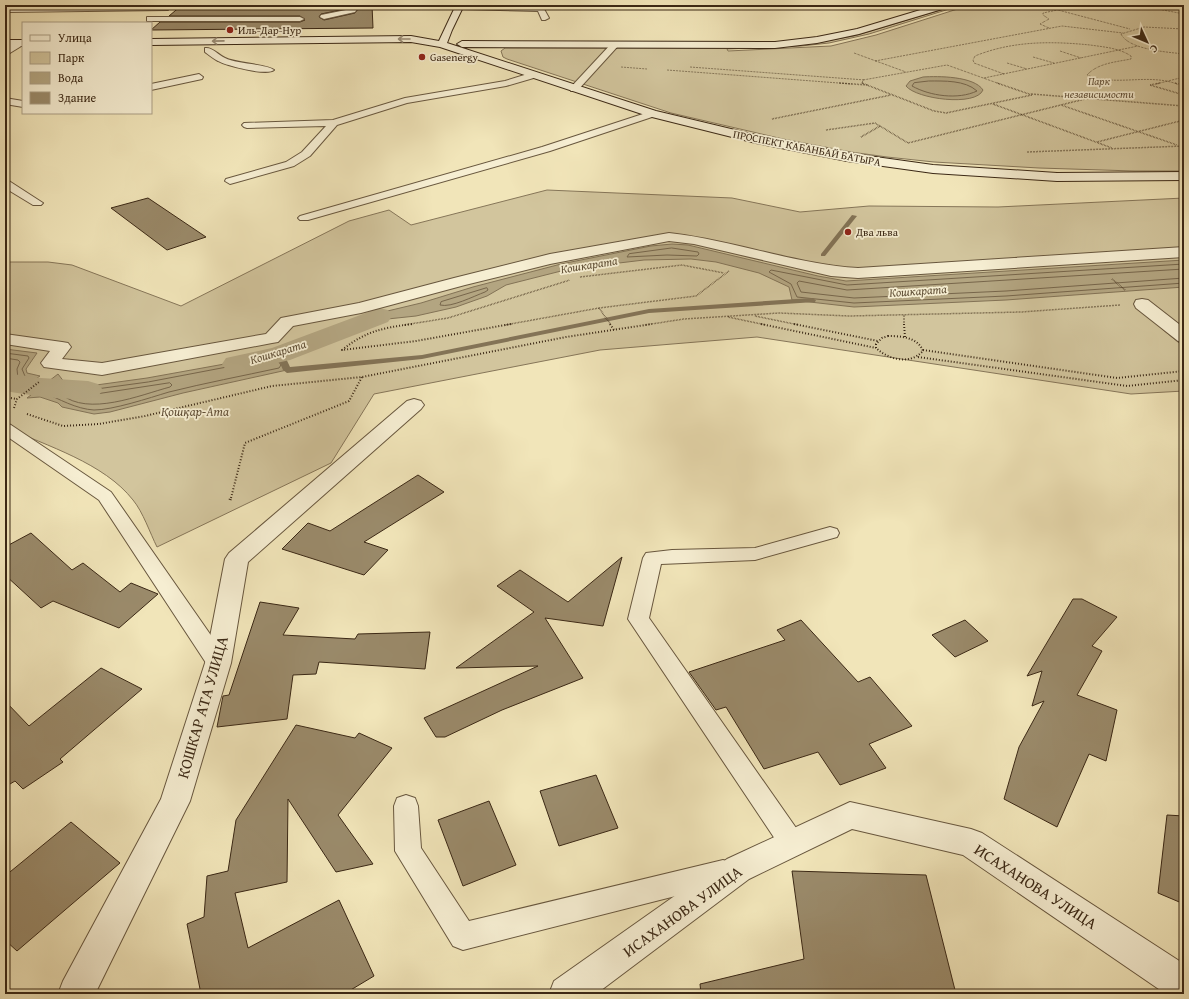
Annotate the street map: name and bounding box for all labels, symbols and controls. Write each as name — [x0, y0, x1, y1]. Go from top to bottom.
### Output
legend — [22, 22, 152, 114]
place label: Иль-Дар-Нур — [238, 22, 301, 38]
north arrow — [1127, 22, 1167, 62]
marker: Иль-Дар-Нур — [225, 25, 235, 35]
text: Улица — [58, 29, 92, 46]
one-way arrow — [398, 35, 411, 43]
one-way arrow — [212, 37, 225, 45]
text: С — [1146, 41, 1162, 57]
text: Парк — [58, 49, 85, 66]
place label: Gasenergy — [430, 49, 479, 65]
marker: Gasenergy — [417, 52, 427, 62]
text: Вода — [58, 69, 83, 86]
park label: Парк независимости — [1064, 73, 1134, 102]
text: Здание — [58, 89, 97, 106]
street label: ПРОСПЕКТ КАБАНБАЙ БАТЫРА — [732, 126, 883, 170]
place label: Два льва — [855, 224, 899, 240]
marker: Два льва — [843, 227, 853, 237]
water label: Кошкарата — [559, 252, 619, 277]
water label: Кошкарата — [889, 280, 948, 301]
water label: Кошкарата — [248, 335, 308, 368]
park label: Қошқар-Ата — [161, 402, 229, 421]
street label: КОШКАР АТА УЛИЦА — [170, 633, 234, 781]
street label: ИСАХАНОВА УЛИЦА — [970, 837, 1102, 935]
street label: ИСАХАНОВА УЛИЦА — [617, 859, 747, 962]

